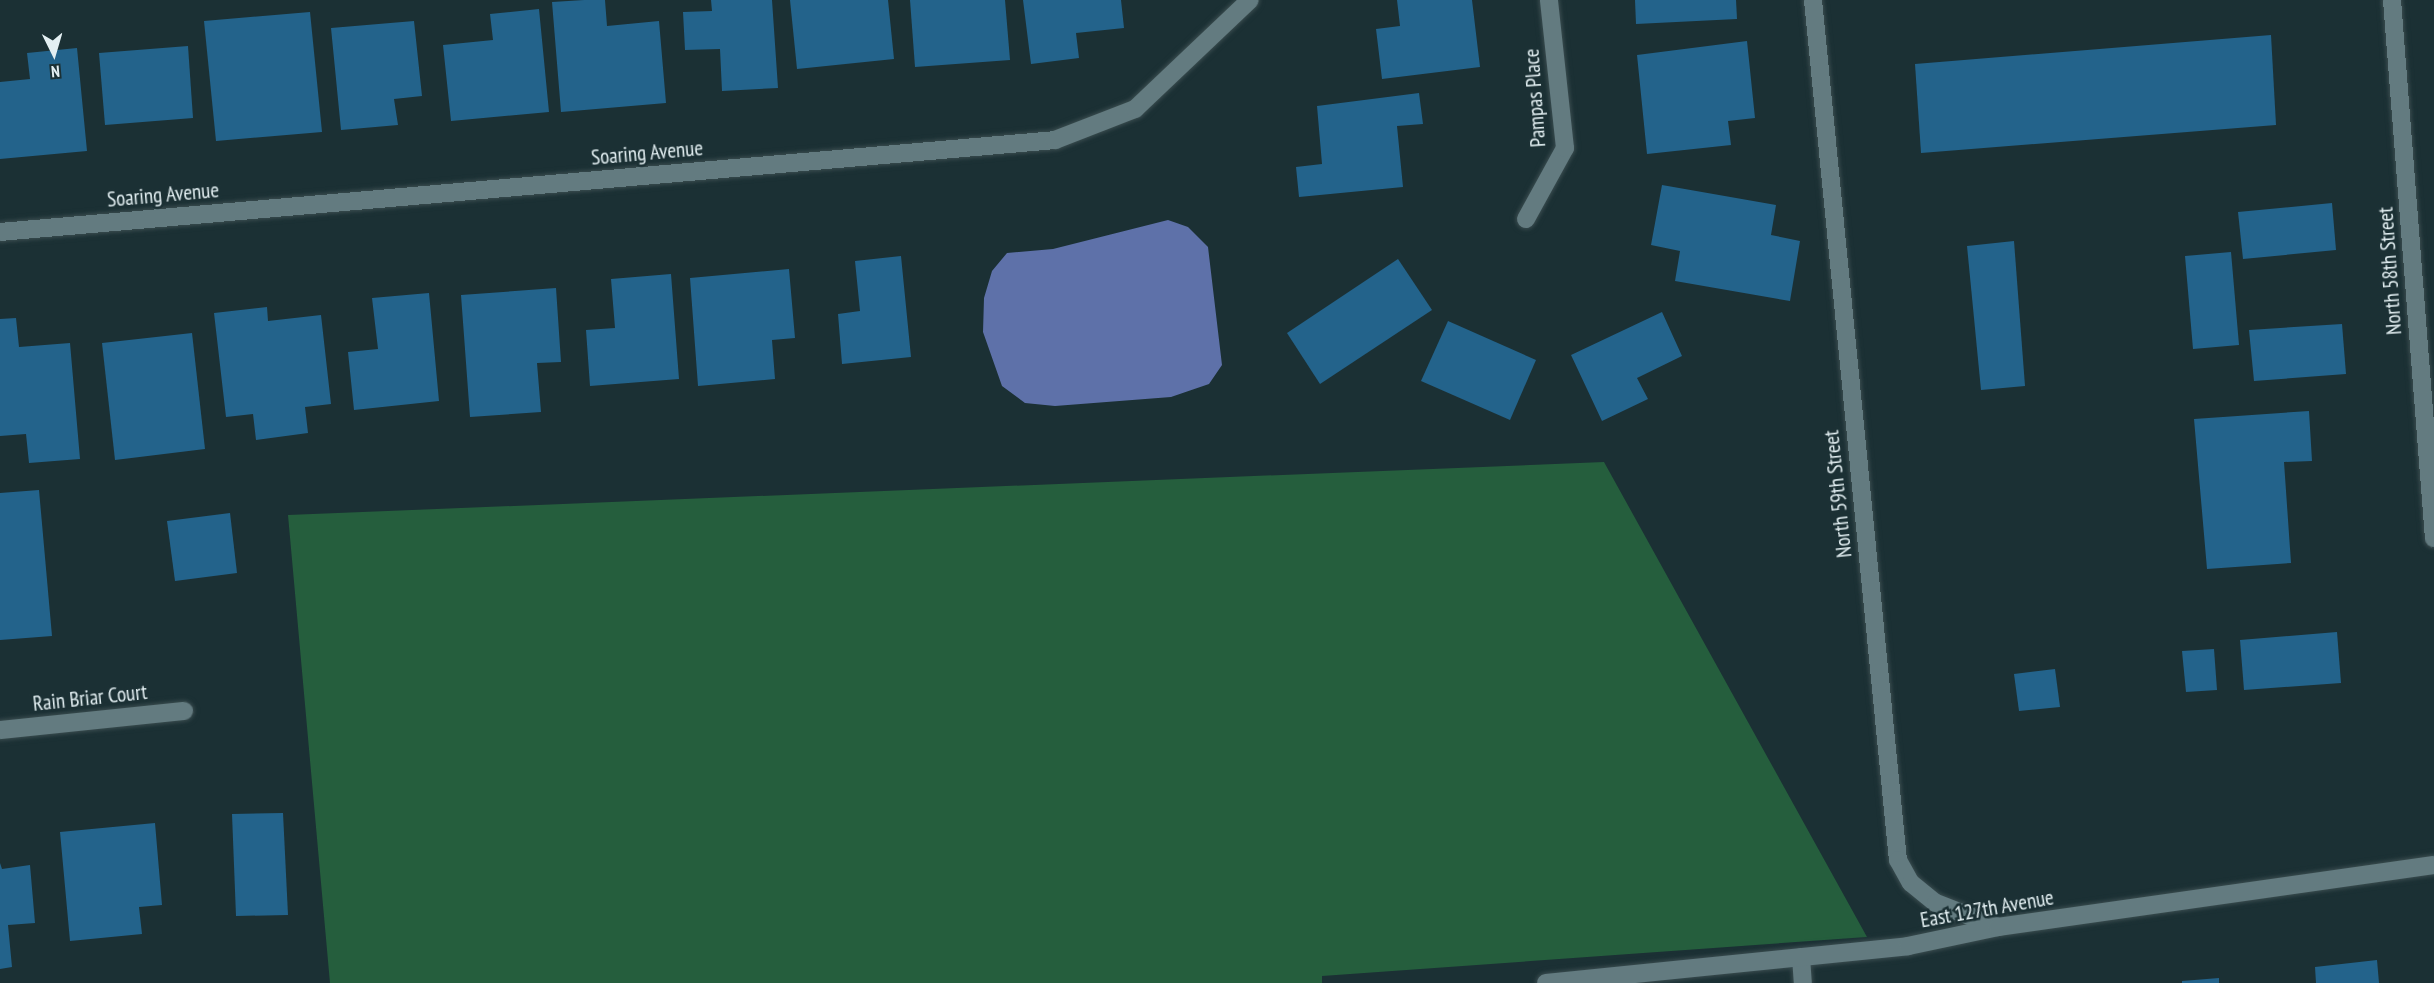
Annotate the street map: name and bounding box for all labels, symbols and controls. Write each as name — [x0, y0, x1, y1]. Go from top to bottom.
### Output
north arrow — [24, 24, 84, 84]
street label: Pampas Place — [1519, 48, 1551, 148]
text: N — [50, 62, 61, 82]
street label: Soaring Avenue — [590, 136, 704, 170]
street label: Soaring Avenue — [106, 178, 220, 212]
street label: North 58th Street — [2373, 206, 2407, 336]
street label: North 59th Street — [1819, 429, 1857, 559]
street label: Rain Briar Court — [32, 679, 148, 717]
street label: East 127th Avenue — [1918, 885, 2056, 933]

